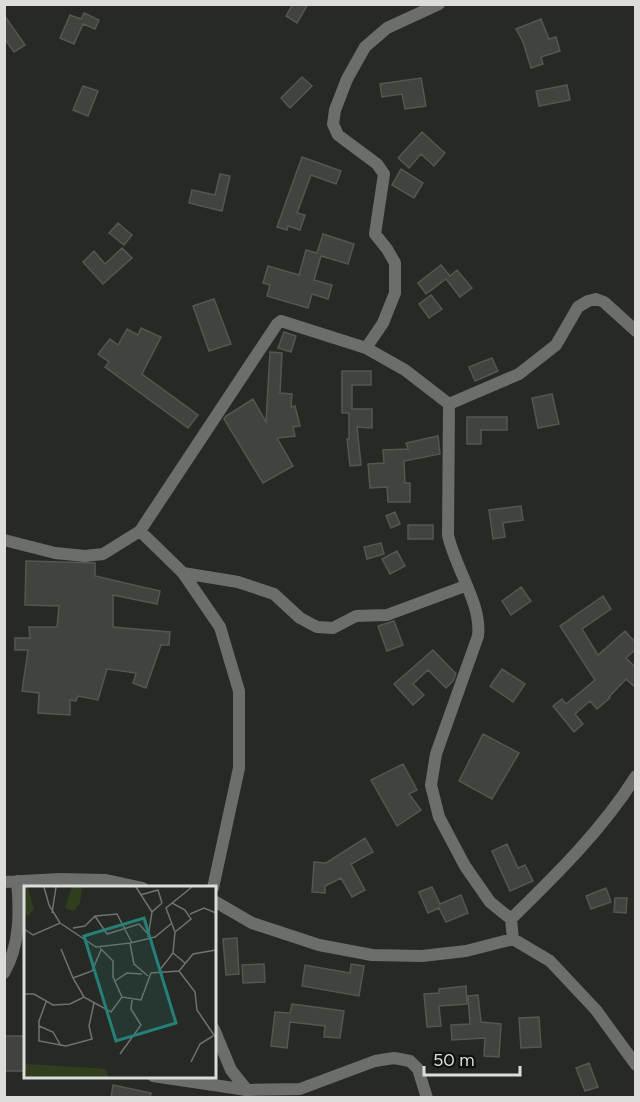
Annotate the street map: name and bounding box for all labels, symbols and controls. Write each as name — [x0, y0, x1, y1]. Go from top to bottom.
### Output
inset map — [24, 886, 216, 1078]
scale bar — [424, 1039, 520, 1077]
text: 50 m — [433, 1049, 475, 1071]

